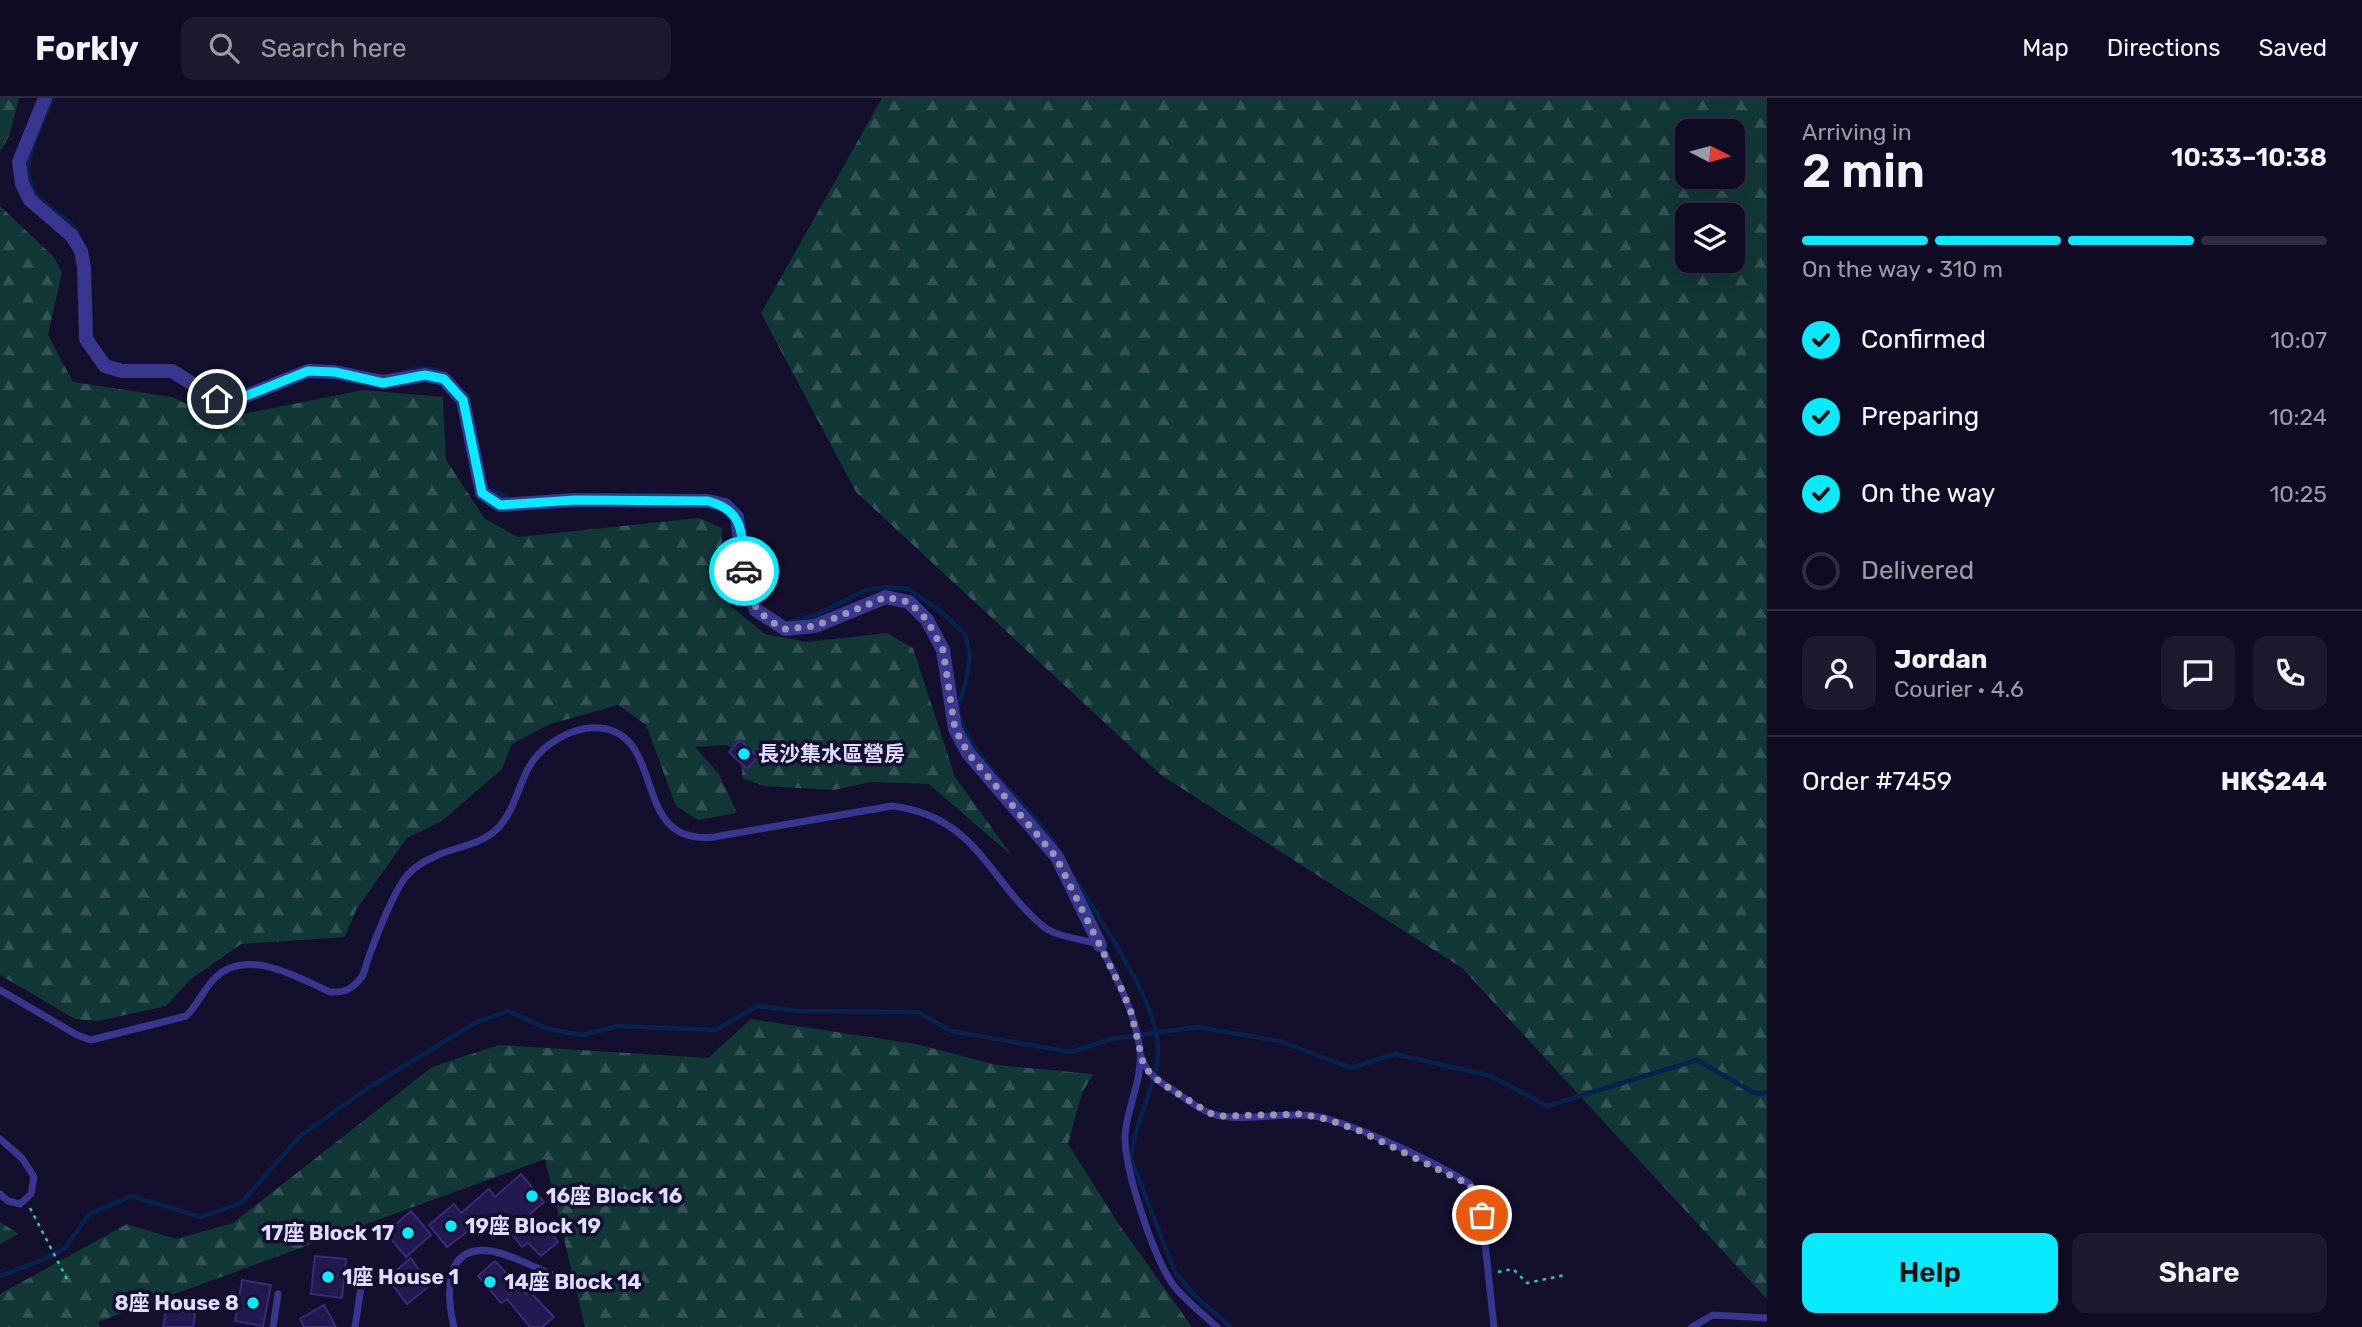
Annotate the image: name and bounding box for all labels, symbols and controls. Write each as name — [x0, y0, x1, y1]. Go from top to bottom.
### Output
search box — [181, 17, 671, 80]
text: Forkly — [35, 29, 139, 68]
icon: search — [205, 29, 243, 67]
text: Search here — [261, 33, 407, 64]
text: Map — [2022, 34, 2069, 62]
text: Directions — [2107, 34, 2220, 62]
text: Saved — [2258, 34, 2327, 62]
text: Arriving in — [1802, 118, 1912, 146]
north arrow — [1675, 119, 1745, 189]
map controls — [1675, 119, 1745, 273]
text: 10:33–10:38 — [2171, 142, 2327, 173]
text: 2 min — [1802, 144, 1925, 199]
button: layers — [1675, 203, 1745, 273]
text: On the way · 310 m — [1802, 255, 2003, 283]
icon: check — [1802, 321, 1840, 359]
text: Confirmed — [1861, 324, 1986, 355]
text: 10:07 — [2270, 326, 2327, 354]
pin — [187, 369, 247, 429]
icon: home — [198, 380, 236, 418]
icon: check — [1802, 398, 1840, 436]
text: Preparing — [1861, 401, 1979, 432]
text: 10:24 — [2269, 403, 2327, 431]
icon: check — [1802, 475, 1840, 513]
text: On the way — [1861, 478, 1995, 509]
text: 10:25 — [2270, 480, 2327, 508]
courier — [709, 536, 779, 606]
icon: car — [725, 552, 763, 590]
text: Delivered — [1861, 555, 1974, 586]
button: person — [1802, 636, 1876, 710]
button: chat — [2161, 636, 2235, 710]
button: phone — [2253, 636, 2327, 710]
text: Jordan — [1894, 644, 1987, 675]
text: Courier · 4.6 — [1894, 675, 2024, 703]
place label: 長沙集水區營房 — [758, 741, 905, 766]
marker: 長沙集水區營房 — [736, 746, 752, 762]
text: Order #7459 — [1802, 766, 1952, 797]
text: HK$244 — [2221, 766, 2327, 797]
place label: 16座 Block 16 — [546, 1183, 683, 1208]
pin — [1452, 1185, 1512, 1245]
marker: 16座 Block 16 — [524, 1188, 540, 1204]
icon: bag — [1463, 1196, 1501, 1234]
place label: 19座 Block 19 — [465, 1213, 601, 1238]
marker: 19座 Block 19 — [443, 1218, 459, 1234]
place label: 17座 Block 17 — [261, 1220, 394, 1245]
marker: 17座 Block 17 — [400, 1225, 416, 1241]
button: Help — [1802, 1233, 2058, 1313]
button: Share — [2072, 1233, 2327, 1313]
place label: 1座 House 1 — [342, 1264, 459, 1289]
marker: 1座 House 1 — [320, 1269, 336, 1285]
place label: 14座 Block 14 — [504, 1269, 642, 1294]
marker: 14座 Block 14 — [482, 1274, 498, 1290]
place label: 8座 House 8 — [115, 1290, 239, 1315]
marker: 8座 House 8 — [245, 1295, 261, 1311]

